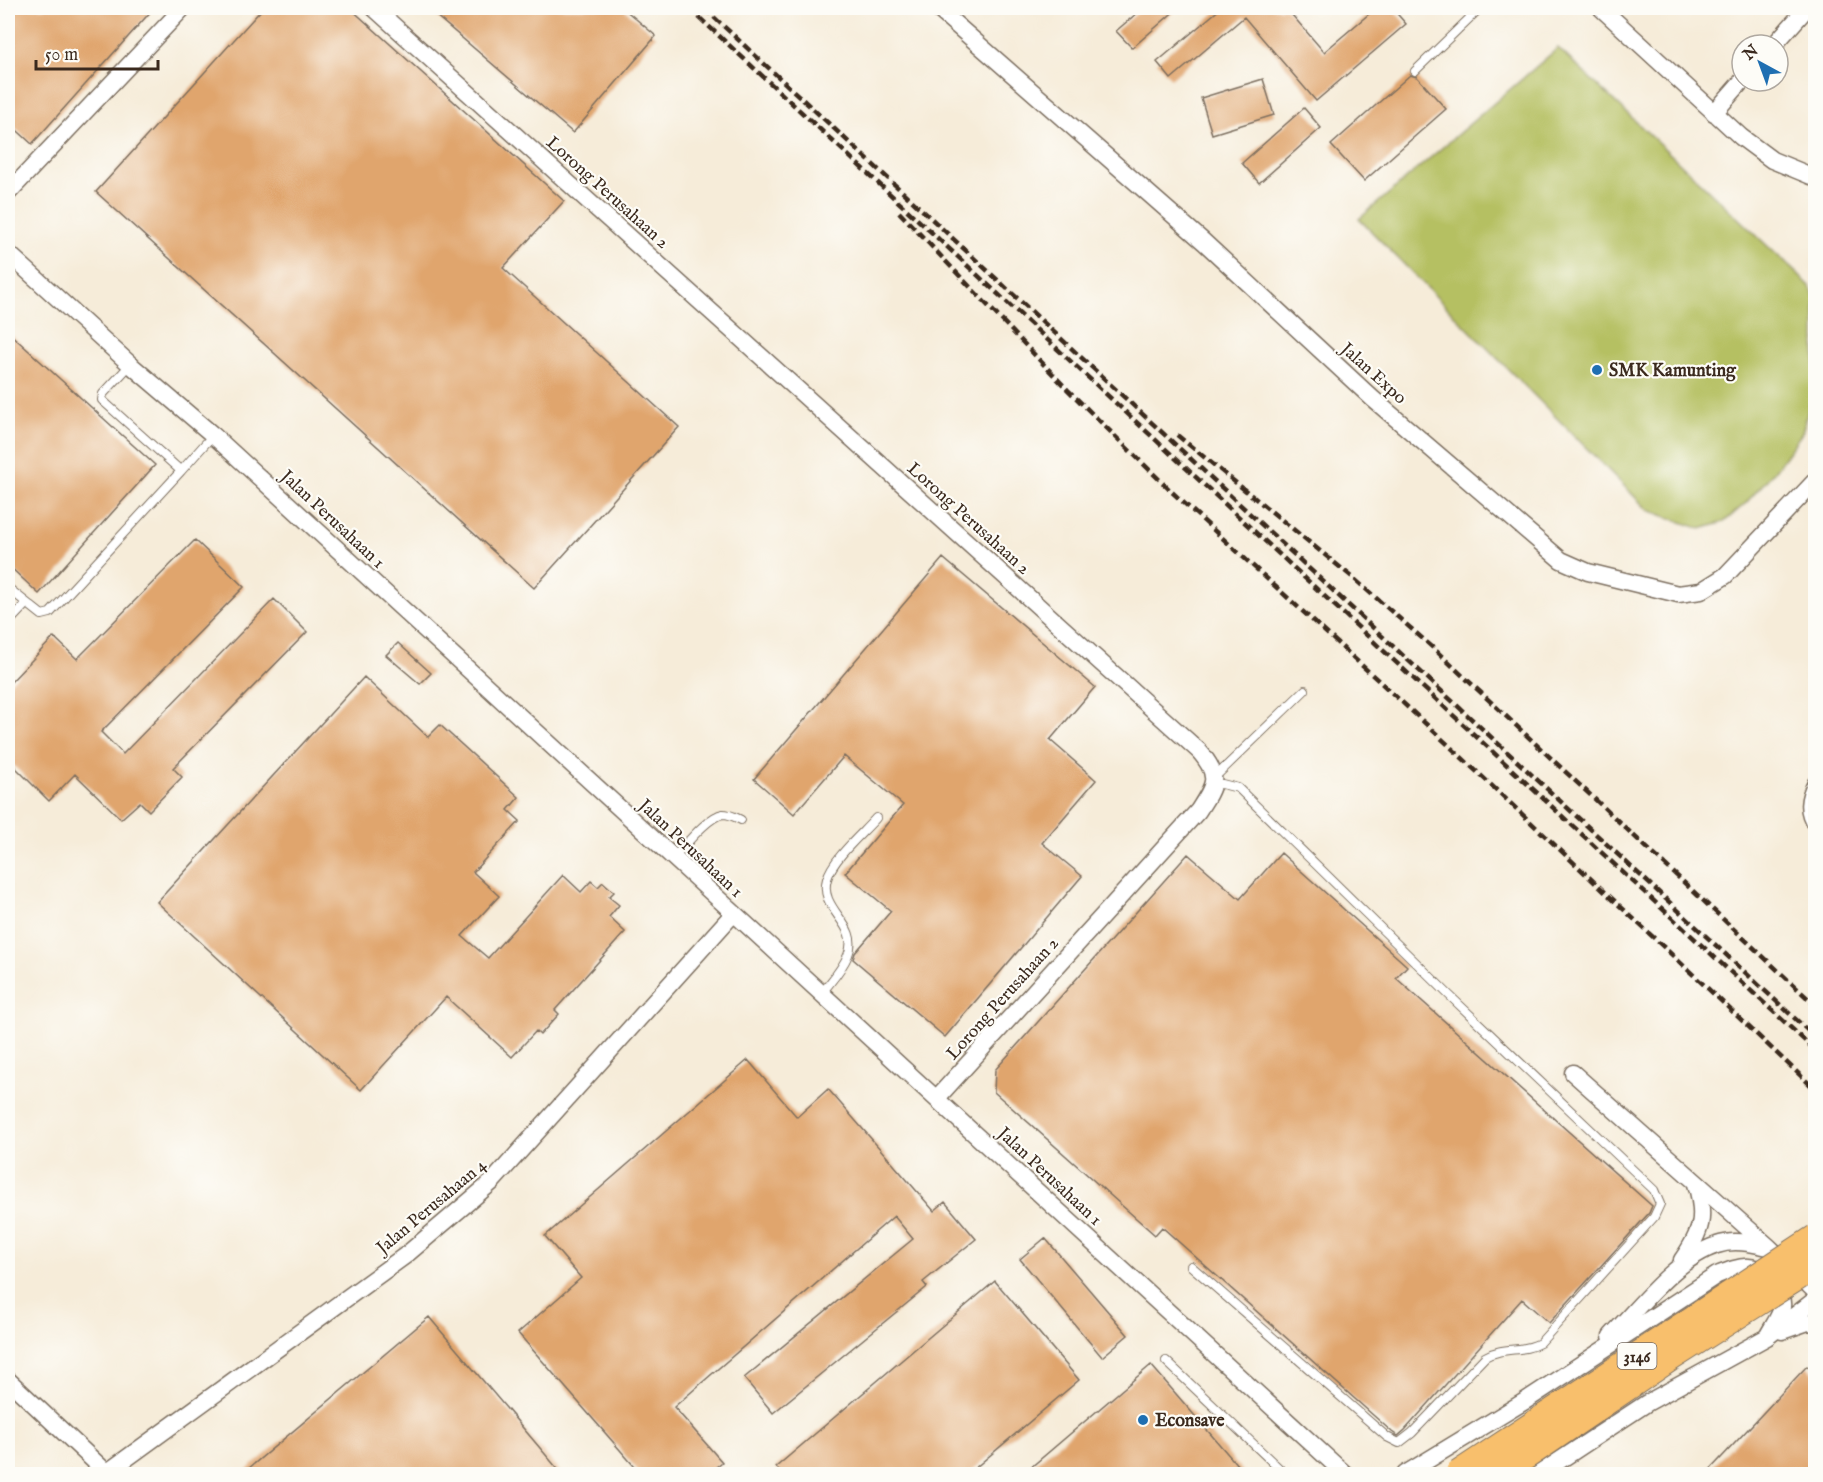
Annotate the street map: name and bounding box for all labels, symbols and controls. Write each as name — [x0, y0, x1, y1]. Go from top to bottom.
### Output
scale bar — [36, 33, 158, 71]
north arrow — [1730, 33, 1790, 93]
text: N — [1739, 41, 1763, 66]
text: 50 m — [45, 44, 78, 67]
street label: Lorong Perusahaan 2 — [541, 132, 673, 254]
street label: Jalan Expo — [1334, 337, 1411, 410]
place label: SMK Kamunting — [1609, 360, 1737, 383]
marker: SMK Kamunting — [1590, 363, 1604, 377]
street label: Lorong Perusahaan 2 — [902, 458, 1034, 580]
street label: Jalan Perusahaan 1 — [273, 464, 389, 574]
street label: Jalan Perusahaan 1 — [631, 793, 747, 903]
street label: Lorong Perusahaan 2 — [942, 933, 1064, 1065]
street label: Jalan Perusahaan 1 — [990, 1121, 1106, 1231]
street label: Jalan Perusahaan 4 — [371, 1154, 492, 1261]
road number: 3146 — [1618, 1343, 1656, 1369]
place label: Econsave — [1155, 1410, 1225, 1433]
marker: Econsave — [1136, 1413, 1150, 1427]

